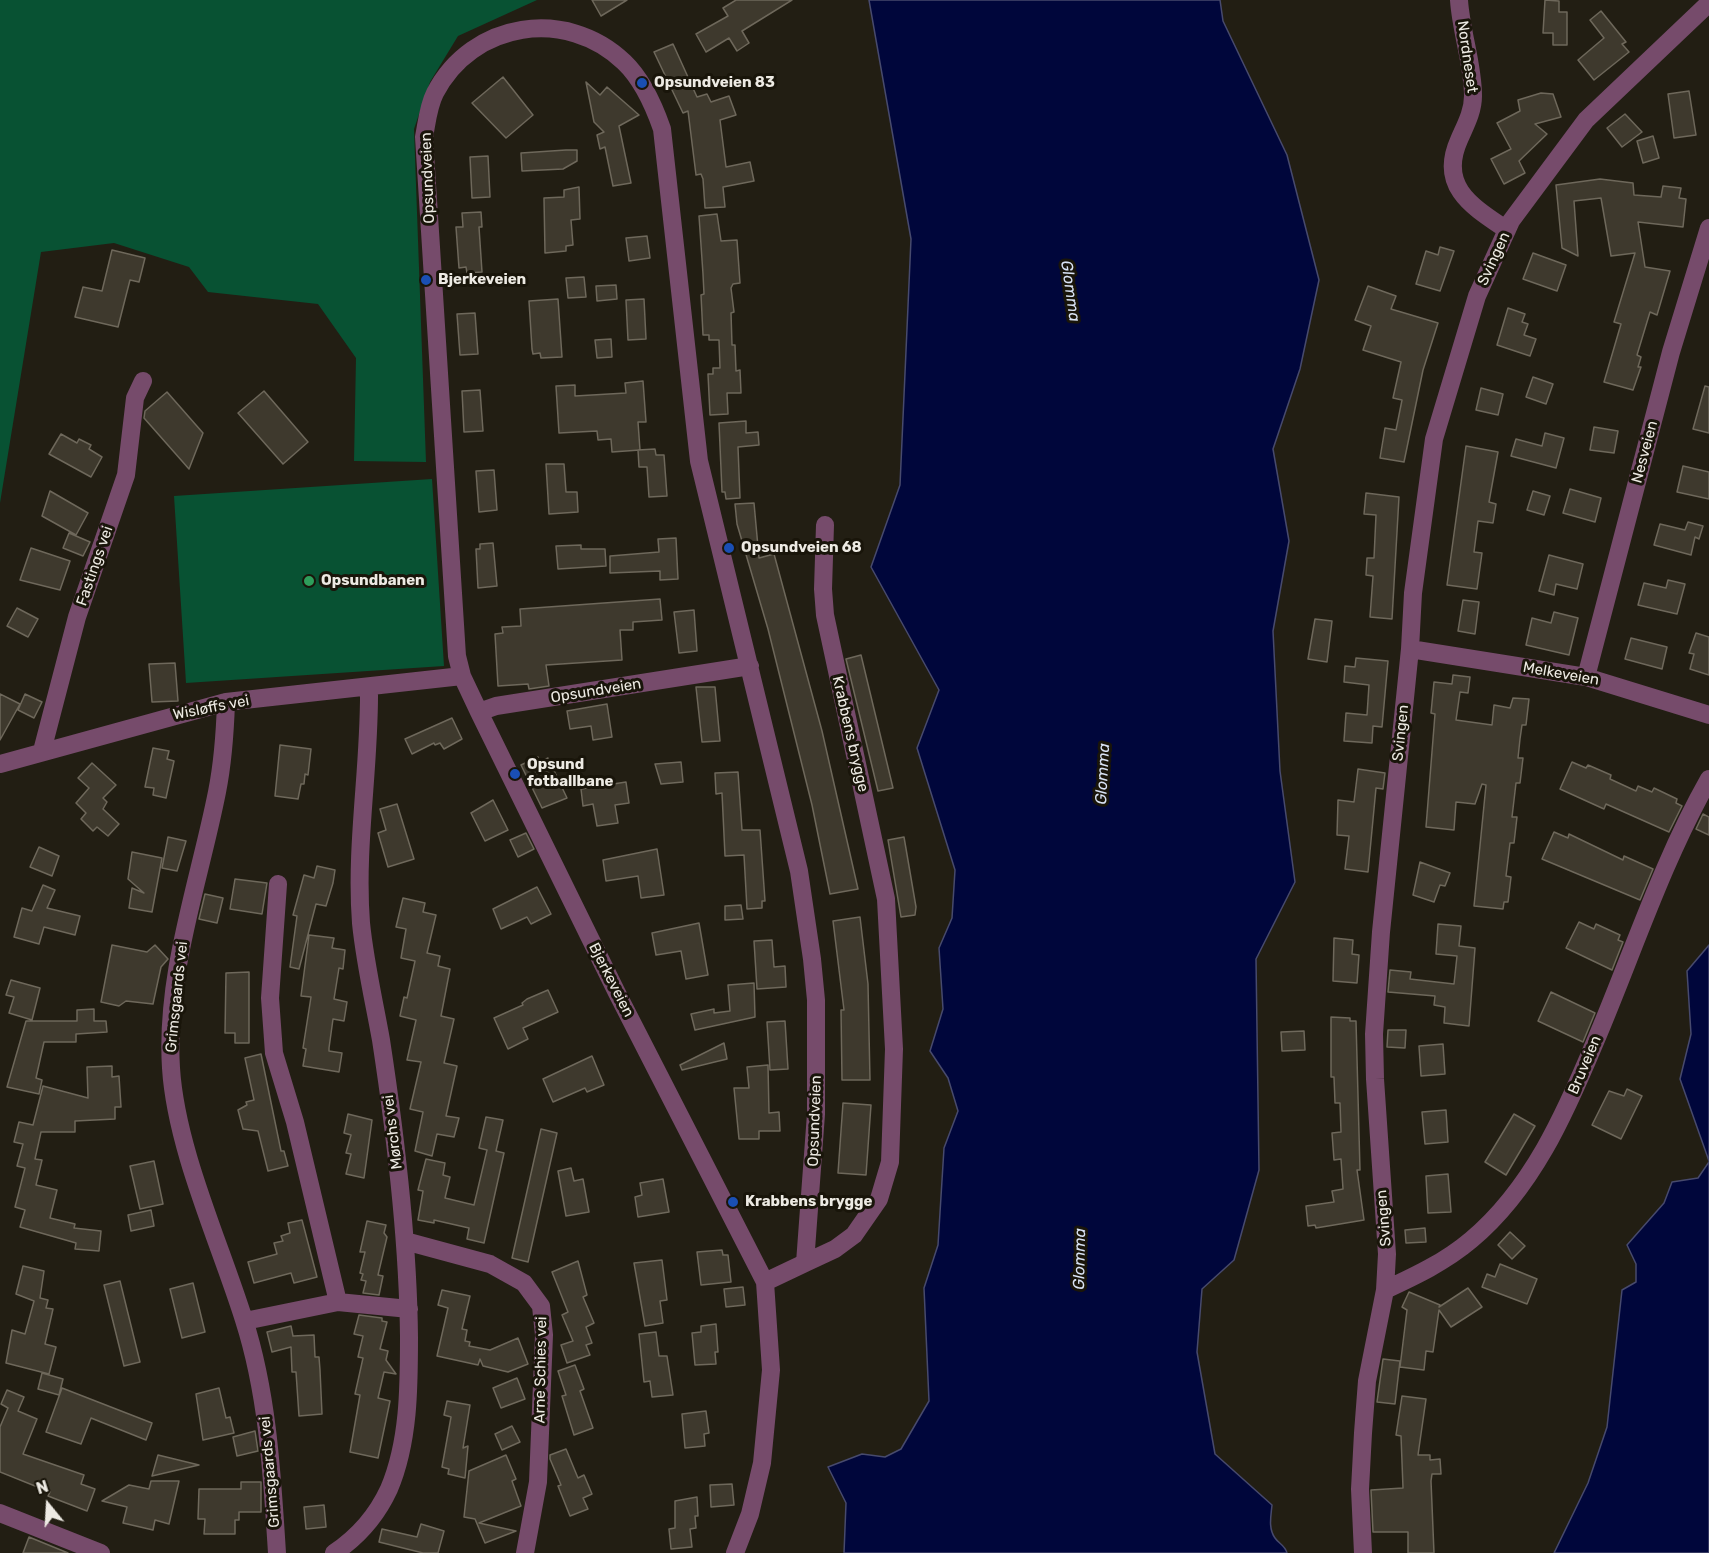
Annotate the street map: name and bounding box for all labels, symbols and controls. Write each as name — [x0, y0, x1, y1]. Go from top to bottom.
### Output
street label: Nordneset — [1453, 20, 1481, 94]
place label: Opsundveien 83 — [654, 74, 775, 92]
marker: Opsundveien 83 — [635, 76, 649, 90]
street label: Opsundveien — [417, 132, 439, 224]
street label: Svingen — [1474, 229, 1514, 289]
water label: Glomma — [1056, 259, 1084, 323]
place label: Bjerkeveien — [438, 271, 526, 289]
marker: Bjerkeveien — [419, 273, 433, 287]
street label: Nesveien — [1628, 419, 1662, 485]
street label: Fastings vei — [73, 524, 117, 608]
place label: Opsundveien 68 — [741, 539, 862, 557]
marker: Opsundveien 68 — [722, 541, 736, 555]
place label: Opsundbanen — [321, 572, 425, 590]
marker: Opsundbanen — [302, 574, 316, 588]
street label: Melkeveien — [1522, 658, 1600, 690]
street label: Krabbens brygge — [828, 674, 872, 794]
street label: Opsundveien — [549, 675, 643, 707]
street label: Wisløffs vei — [171, 692, 251, 724]
street label: Svingen — [1389, 704, 1413, 762]
water label: Glomma — [1092, 743, 1114, 805]
place label: Opsund fotballbane — [527, 756, 613, 791]
marker: Opsund fotballbane — [508, 767, 522, 781]
street label: Grimsgaards vei — [162, 940, 192, 1054]
street label: Bjerkeveien — [585, 940, 637, 1020]
street label: Bruveien — [1565, 1033, 1605, 1097]
street label: Opsundveien — [804, 1075, 826, 1167]
street label: Mørchs vei — [380, 1094, 406, 1170]
street label: Svingen — [1373, 1189, 1395, 1247]
place label: Krabbens brygge — [745, 1193, 872, 1211]
marker: Krabbens brygge — [726, 1195, 740, 1209]
water label: Glomma — [1070, 1228, 1090, 1290]
street label: Arne Schies vei — [531, 1316, 551, 1424]
street label: Grimsgaards vei — [256, 1415, 284, 1529]
north arrow — [18, 1475, 78, 1535]
text: N — [34, 1477, 51, 1498]

